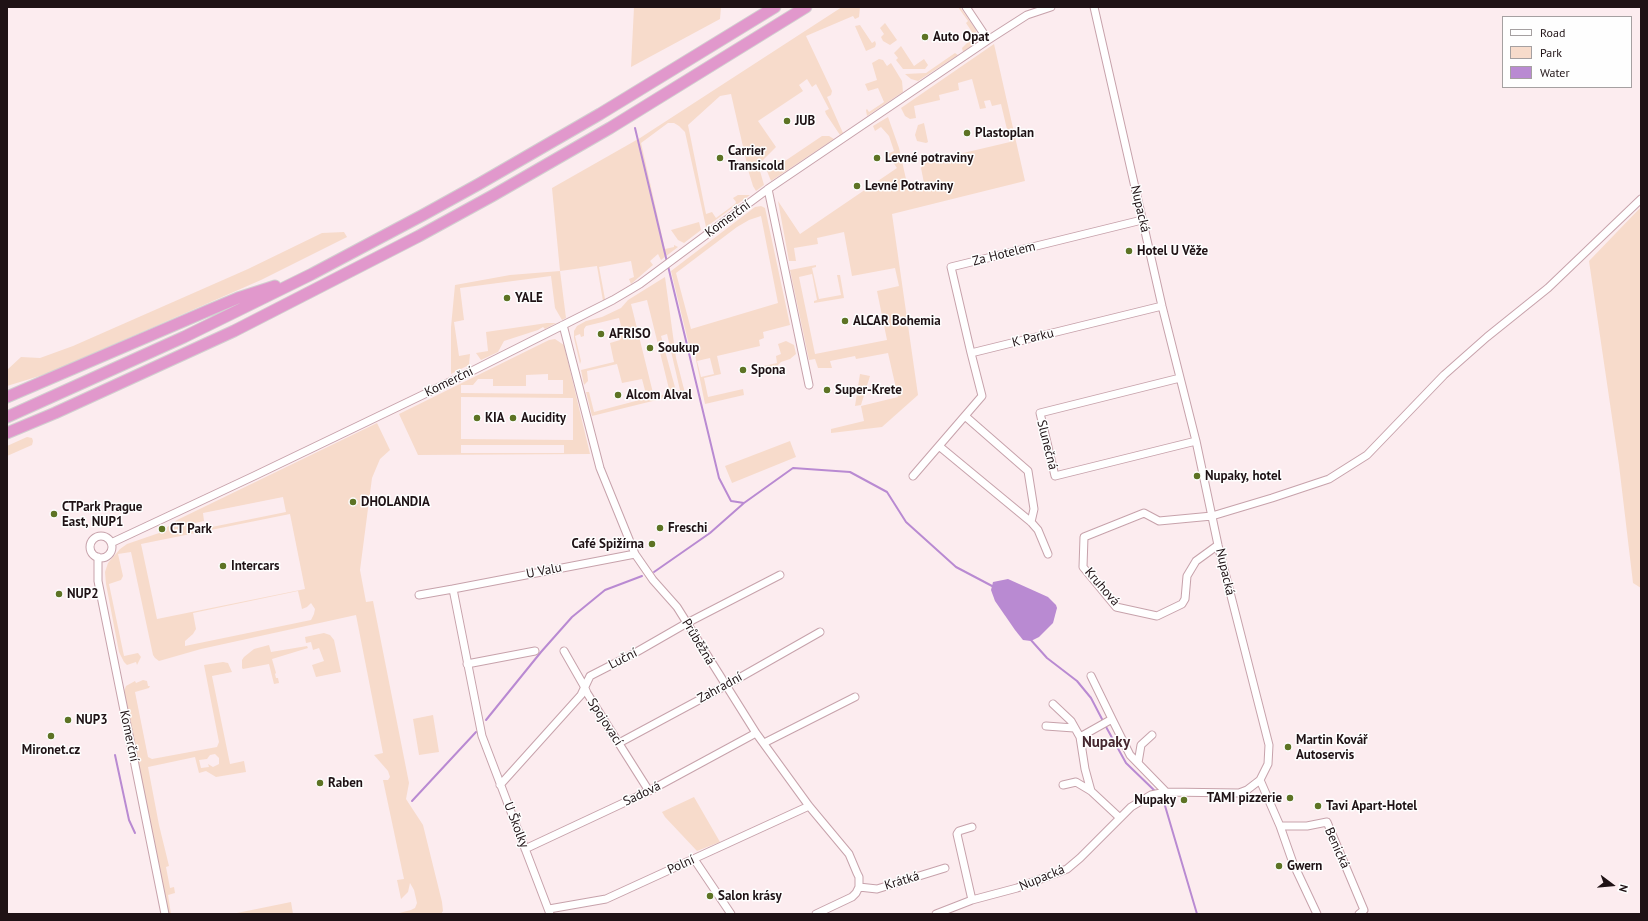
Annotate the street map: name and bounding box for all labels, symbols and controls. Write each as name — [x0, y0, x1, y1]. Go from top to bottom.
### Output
legend — [1502, 16, 1632, 88]
text: Road — [1540, 25, 1565, 40]
place label: Auto Opat — [933, 29, 989, 45]
marker: Auto Opat — [920, 32, 930, 42]
text: Park — [1540, 45, 1562, 60]
text: Water — [1540, 65, 1570, 80]
place label: JUB — [795, 113, 815, 129]
marker: JUB — [782, 116, 792, 126]
place label: Plastoplan — [975, 125, 1034, 141]
marker: Plastoplan — [962, 128, 972, 138]
place label: Carrier Transicold — [728, 143, 784, 174]
place label: Levné potraviny — [885, 150, 973, 166]
marker: Carrier Transicold — [715, 153, 725, 163]
marker: Levné potraviny — [872, 153, 882, 163]
place label: Levné Potraviny — [865, 178, 953, 194]
marker: Levné Potraviny — [852, 181, 862, 191]
street label: Nupacká — [1127, 184, 1153, 234]
street label: Komerční — [702, 197, 754, 241]
street label: Za Hotelem — [971, 239, 1037, 269]
place label: Hotel U Věže — [1137, 243, 1208, 259]
marker: Hotel U Věže — [1124, 246, 1134, 256]
place label: YALE — [515, 290, 543, 306]
marker: YALE — [502, 293, 512, 303]
place label: ALCAR Bohemia — [853, 313, 941, 329]
marker: ALCAR Bohemia — [840, 316, 850, 326]
street label: K Parku — [1011, 325, 1055, 351]
place label: AFRISO — [609, 326, 651, 342]
marker: AFRISO — [596, 329, 606, 339]
place label: Soukup — [658, 340, 699, 356]
marker: Soukup — [645, 343, 655, 353]
place label: Spona — [751, 362, 785, 378]
street label: Komerční — [422, 364, 476, 400]
marker: Spona — [738, 365, 748, 375]
place label: Super-Krete — [835, 382, 902, 398]
marker: Super-Krete — [822, 385, 832, 395]
place label: Alcom Alval — [626, 387, 692, 403]
marker: Alcom Alval — [613, 390, 623, 400]
place label: KIA — [485, 410, 505, 426]
place label: Aucidity — [521, 410, 566, 426]
marker: KIA — [472, 413, 482, 423]
marker: Aucidity — [508, 413, 518, 423]
street label: Slunečná — [1033, 419, 1061, 471]
place label: Nupaky, hotel — [1205, 468, 1281, 484]
marker: Nupaky, hotel — [1192, 471, 1202, 481]
place label: DHOLANDIA — [361, 494, 430, 510]
marker: DHOLANDIA — [348, 497, 358, 507]
place label: CTPark Prague East, NUP1 — [62, 499, 142, 530]
marker: CTPark Prague East, NUP1 — [49, 509, 59, 519]
place label: Freschi — [668, 520, 707, 536]
place label: CT Park — [170, 521, 212, 537]
marker: Freschi — [655, 523, 665, 533]
marker: CT Park — [157, 524, 167, 534]
place label: Café Spižírna — [571, 536, 644, 552]
marker: Café Spižírna — [647, 539, 657, 549]
street label: Nupacká — [1212, 547, 1238, 597]
place label: Intercars — [231, 558, 280, 574]
street label: U Valu — [525, 560, 563, 582]
marker: Intercars — [218, 561, 228, 571]
street label: Kruhová — [1081, 565, 1123, 609]
place label: NUP2 — [67, 586, 98, 602]
marker: NUP2 — [54, 589, 64, 599]
street label: Průběžná — [678, 616, 718, 668]
street label: Luční — [606, 645, 640, 673]
street label: Zahradní — [695, 669, 745, 707]
street label: Spojovací — [584, 695, 626, 749]
street label: Komerční — [116, 709, 142, 763]
place label: NUP3 — [76, 712, 107, 728]
marker: NUP3 — [63, 715, 73, 725]
marker: Mironet.cz — [46, 731, 56, 741]
place label: Martin Kovář Autoservis — [1296, 732, 1368, 763]
district label: Nupaky — [1082, 734, 1130, 752]
place label: Mironet.cz — [22, 742, 80, 758]
marker: Martin Kovář Autoservis — [1283, 742, 1293, 752]
place label: Raben — [328, 775, 363, 791]
marker: Raben — [315, 778, 325, 788]
street label: Sadová — [621, 778, 663, 810]
place label: TAMI pizzerie — [1207, 790, 1282, 806]
place label: Nupaky — [1134, 792, 1176, 808]
marker: TAMI pizzerie — [1285, 793, 1295, 803]
marker: Nupaky — [1179, 795, 1189, 805]
place label: Tavi Apart-Hotel — [1326, 798, 1417, 814]
street label: U Školky — [500, 800, 532, 850]
marker: Tavi Apart-Hotel — [1313, 801, 1323, 811]
street label: Benická — [1321, 825, 1353, 871]
street label: Polní — [665, 852, 697, 878]
place label: Gwern — [1287, 858, 1322, 874]
marker: Gwern — [1274, 861, 1284, 871]
street label: Nupacká — [1017, 862, 1067, 894]
north arrow — [1592, 865, 1632, 905]
street label: Krátká — [883, 868, 921, 894]
text: N — [1616, 883, 1631, 894]
place label: Salon krásy — [718, 888, 782, 904]
marker: Salon krásy — [705, 891, 715, 901]

